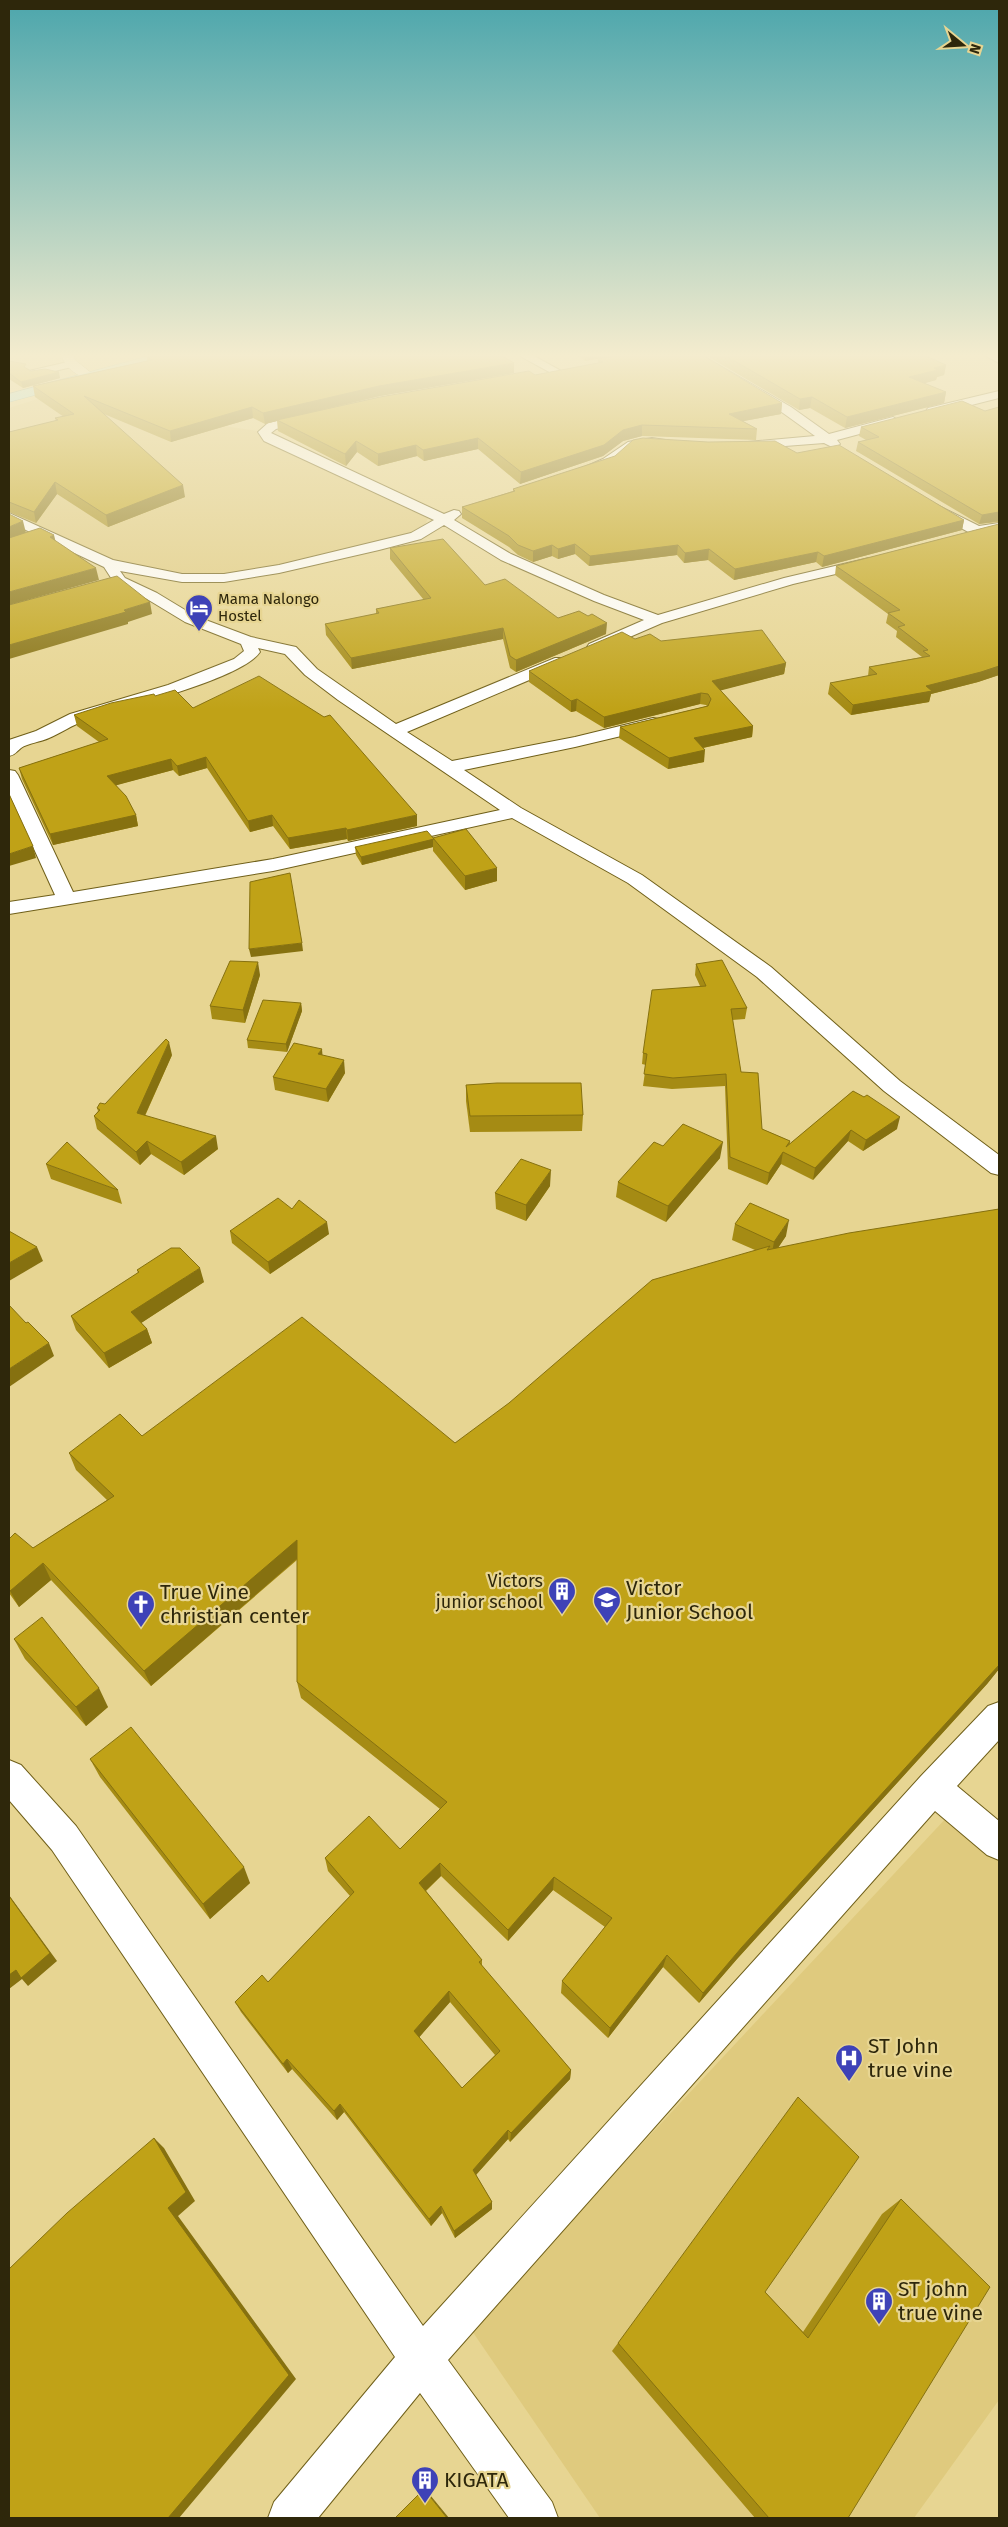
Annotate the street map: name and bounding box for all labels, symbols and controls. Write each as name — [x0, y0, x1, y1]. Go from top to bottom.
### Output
north arrow — [938, 20, 988, 70]
text: N — [965, 42, 984, 56]
place label: Mama Nalongo Hostel — [218, 590, 319, 625]
hotel icon: Mama Nalongo Hostel — [184, 593, 214, 632]
place label: Victors junior school — [435, 1570, 543, 1613]
place label: Victor Junior School — [626, 1575, 753, 1625]
building icon: Victors junior school — [547, 1576, 577, 1615]
place label: True Vine christian center — [160, 1579, 309, 1629]
school or university icon: Victor Junior School — [592, 1585, 622, 1624]
church icon: True Vine christian center — [126, 1589, 156, 1628]
place label: ST John true vine — [868, 2033, 953, 2083]
hospital icon: ST John true vine — [834, 2043, 864, 2082]
place label: ST john true vine — [898, 2276, 983, 2326]
building icon: ST john true vine — [864, 2286, 894, 2325]
building icon: KIGATA — [410, 2465, 440, 2504]
place label: KIGATA — [444, 2467, 509, 2493]

